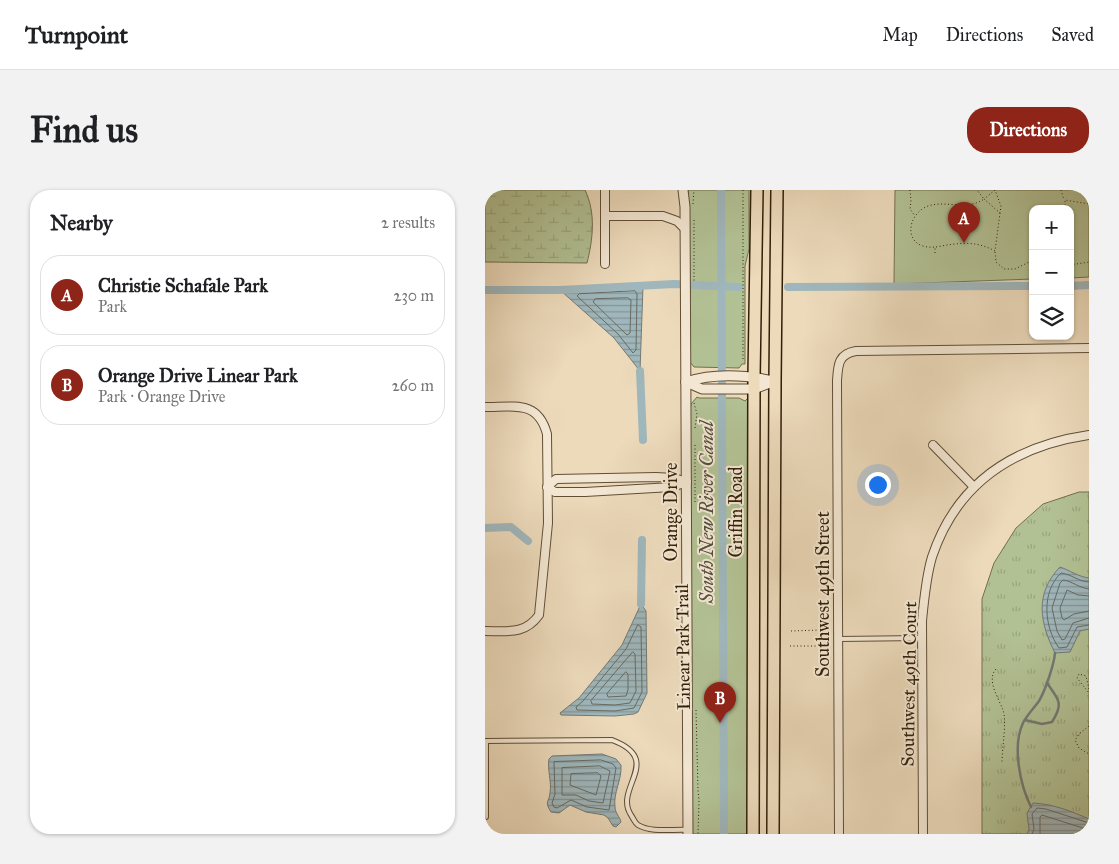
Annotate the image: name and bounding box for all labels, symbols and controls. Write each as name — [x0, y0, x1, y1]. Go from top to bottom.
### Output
text: Turnpoint — [25, 20, 128, 50]
text: Map — [882, 24, 918, 46]
text: Directions — [946, 24, 1023, 46]
text: Saved — [1051, 24, 1094, 46]
button: Directions — [967, 107, 1089, 153]
text: Find us — [30, 109, 138, 152]
pin: A — [948, 202, 980, 243]
map controls — [1029, 205, 1074, 340]
button: + — [1029, 205, 1074, 250]
text: Nearby — [50, 210, 113, 236]
text: 2 results — [381, 213, 435, 232]
button: − — [1029, 250, 1074, 295]
text: Christie Schafale Park — [98, 274, 268, 297]
text: A — [62, 286, 72, 305]
text: 230 m — [394, 286, 434, 305]
button: layers — [1029, 295, 1074, 340]
text: Park — [98, 297, 127, 316]
text: Orange Drive Linear Park — [98, 364, 298, 387]
text: B — [62, 376, 72, 395]
text: 260 m — [392, 376, 434, 395]
text: Park · Orange Drive — [98, 387, 225, 406]
water label: South New River Canal — [695, 419, 718, 604]
street label: Orange Drive — [660, 462, 683, 562]
street label: Griffin Road — [725, 466, 747, 558]
your location — [865, 472, 891, 498]
street label: Southwest 49th Street — [812, 510, 834, 677]
street label: Linear Park Trail — [671, 584, 695, 710]
street label: Southwest 49th Court — [897, 600, 921, 767]
pin: B — [704, 682, 736, 723]

